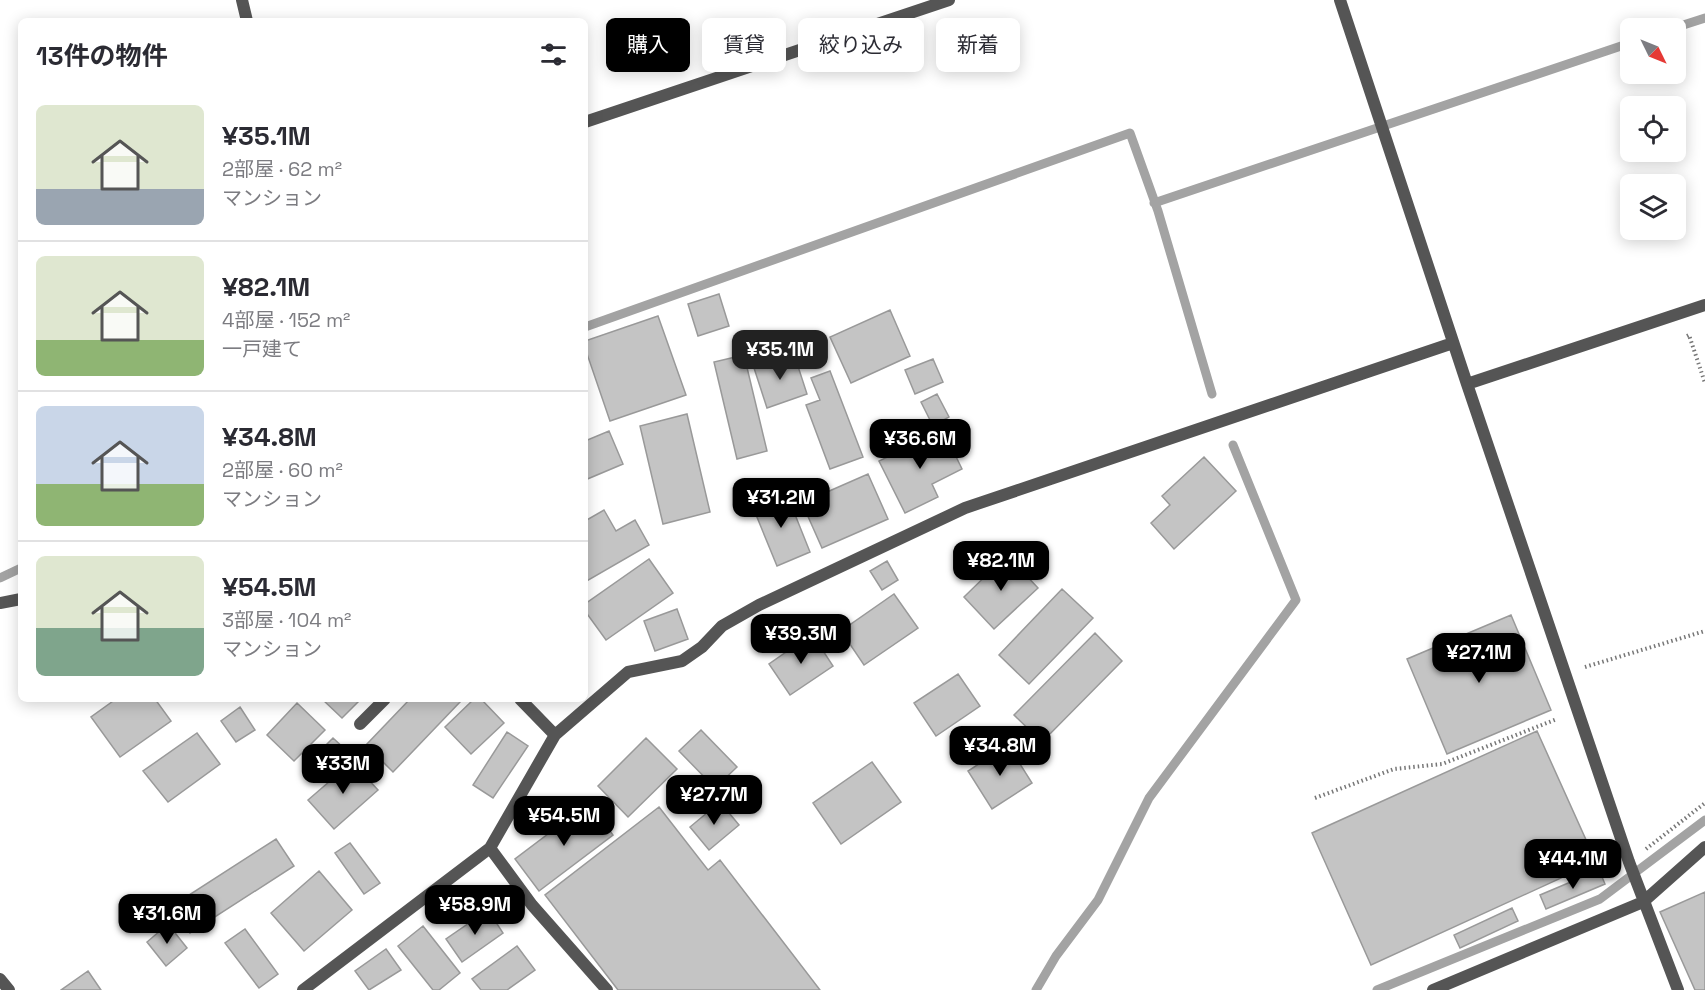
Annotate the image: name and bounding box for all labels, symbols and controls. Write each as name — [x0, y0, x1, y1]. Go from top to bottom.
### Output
chip: 購入 — [606, 18, 690, 72]
chip: 賃貸 — [702, 18, 786, 72]
chip: 絞り込み — [798, 18, 924, 72]
chip: 新着 — [936, 18, 1020, 72]
north arrow — [1620, 18, 1686, 84]
map controls — [1620, 18, 1686, 240]
icon: filters — [537, 38, 570, 71]
text: 13件の物件 — [36, 39, 168, 73]
button: locate — [1620, 96, 1686, 162]
text: ¥35.1M — [222, 119, 311, 153]
icon: home — [84, 129, 156, 201]
text: 2部屋 · 62 m² — [222, 156, 342, 182]
button: layers — [1620, 174, 1686, 240]
text: マンション — [222, 185, 322, 211]
text: ¥82.1M — [222, 270, 310, 304]
icon: home — [84, 280, 156, 352]
text: 4部屋 · 152 m² — [222, 307, 350, 333]
pin: ¥35.1M — [731, 330, 829, 381]
text: 一戸建て — [222, 336, 302, 362]
text: ¥35.1M — [746, 336, 814, 362]
pin: ¥36.6M — [871, 419, 969, 470]
text: ¥34.8M — [222, 420, 317, 454]
text: ¥36.6M — [884, 425, 956, 451]
icon: home — [84, 430, 156, 502]
text: 2部屋 · 60 m² — [222, 457, 343, 483]
pin: ¥31.2M — [732, 478, 830, 529]
text: ¥31.2M — [747, 484, 815, 510]
text: マンション — [222, 486, 322, 512]
pin: ¥82.1M — [952, 541, 1050, 592]
text: ¥82.1M — [967, 547, 1035, 573]
text: ¥54.5M — [222, 570, 317, 604]
icon: home — [84, 580, 156, 652]
text: 3部屋 · 104 m² — [222, 607, 351, 633]
pin: ¥39.3M — [752, 614, 850, 665]
text: ¥39.3M — [765, 620, 837, 646]
pin: ¥27.1M — [1430, 633, 1528, 684]
text: マンション — [222, 636, 322, 662]
text: ¥27.1M — [1446, 639, 1512, 665]
pin: ¥34.8M — [951, 726, 1049, 777]
text: ¥34.8M — [964, 732, 1036, 758]
pin: ¥33M — [307, 744, 379, 795]
text: ¥33M — [316, 750, 370, 776]
pin: ¥27.7M — [665, 775, 763, 826]
text: ¥27.7M — [680, 781, 748, 807]
pin: ¥54.5M — [515, 796, 613, 847]
text: ¥54.5M — [528, 802, 600, 828]
pin: ¥44.1M — [1524, 839, 1622, 890]
text: ¥44.1M — [1538, 845, 1608, 871]
pin: ¥58.9M — [426, 885, 524, 936]
text: ¥58.9M — [439, 891, 511, 917]
pin: ¥31.6M — [118, 894, 216, 945]
text: ¥31.6M — [133, 900, 202, 926]

